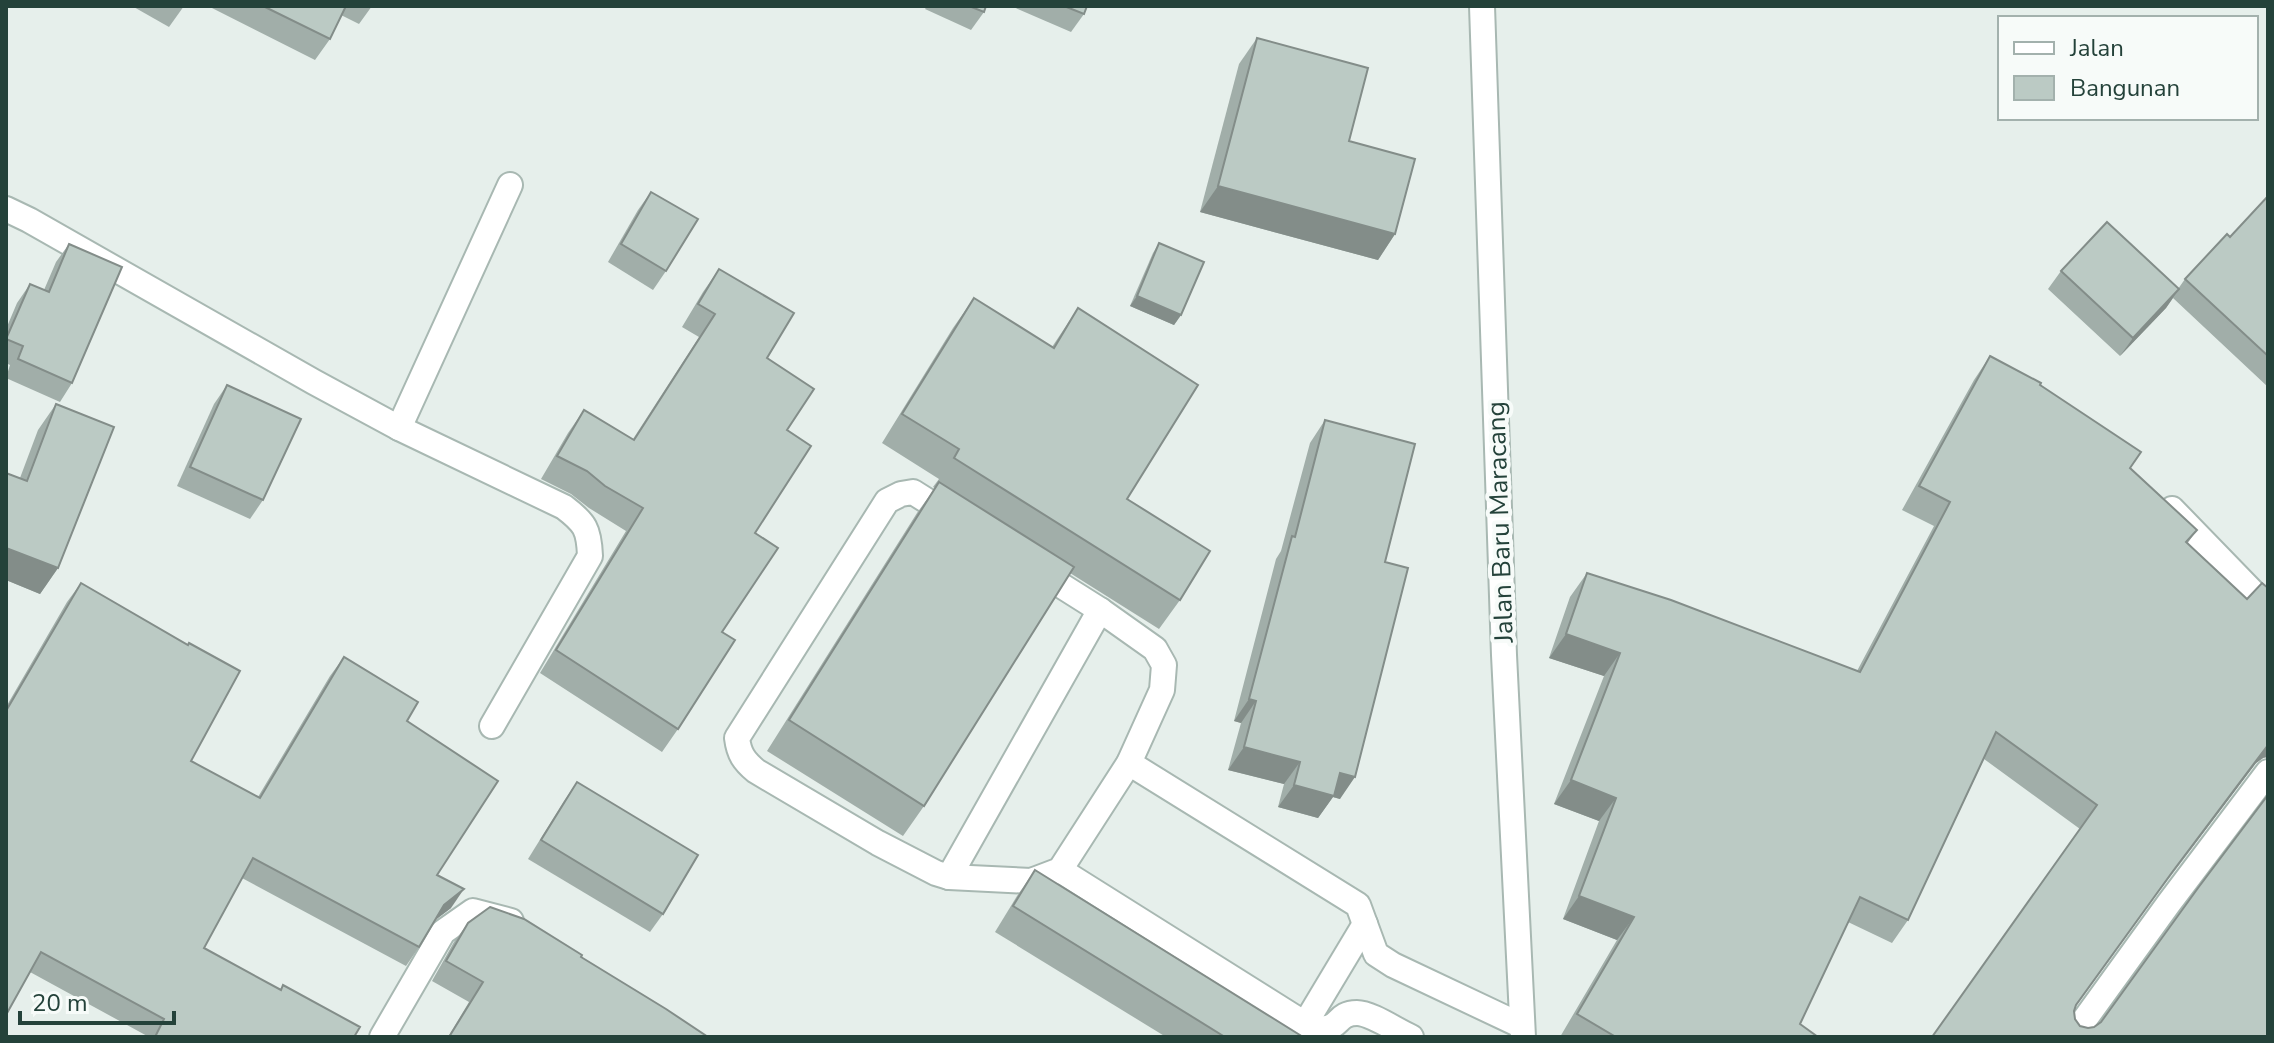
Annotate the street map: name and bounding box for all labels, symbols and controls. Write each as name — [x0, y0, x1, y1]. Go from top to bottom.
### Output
legend — [1998, 16, 2258, 120]
text: Jalan — [2069, 32, 2124, 64]
text: Bangunan — [2070, 72, 2180, 104]
street label: Jalan Baru Maracang — [1478, 401, 1522, 644]
scale bar — [20, 975, 174, 1025]
text: 20 m — [32, 987, 88, 1019]

